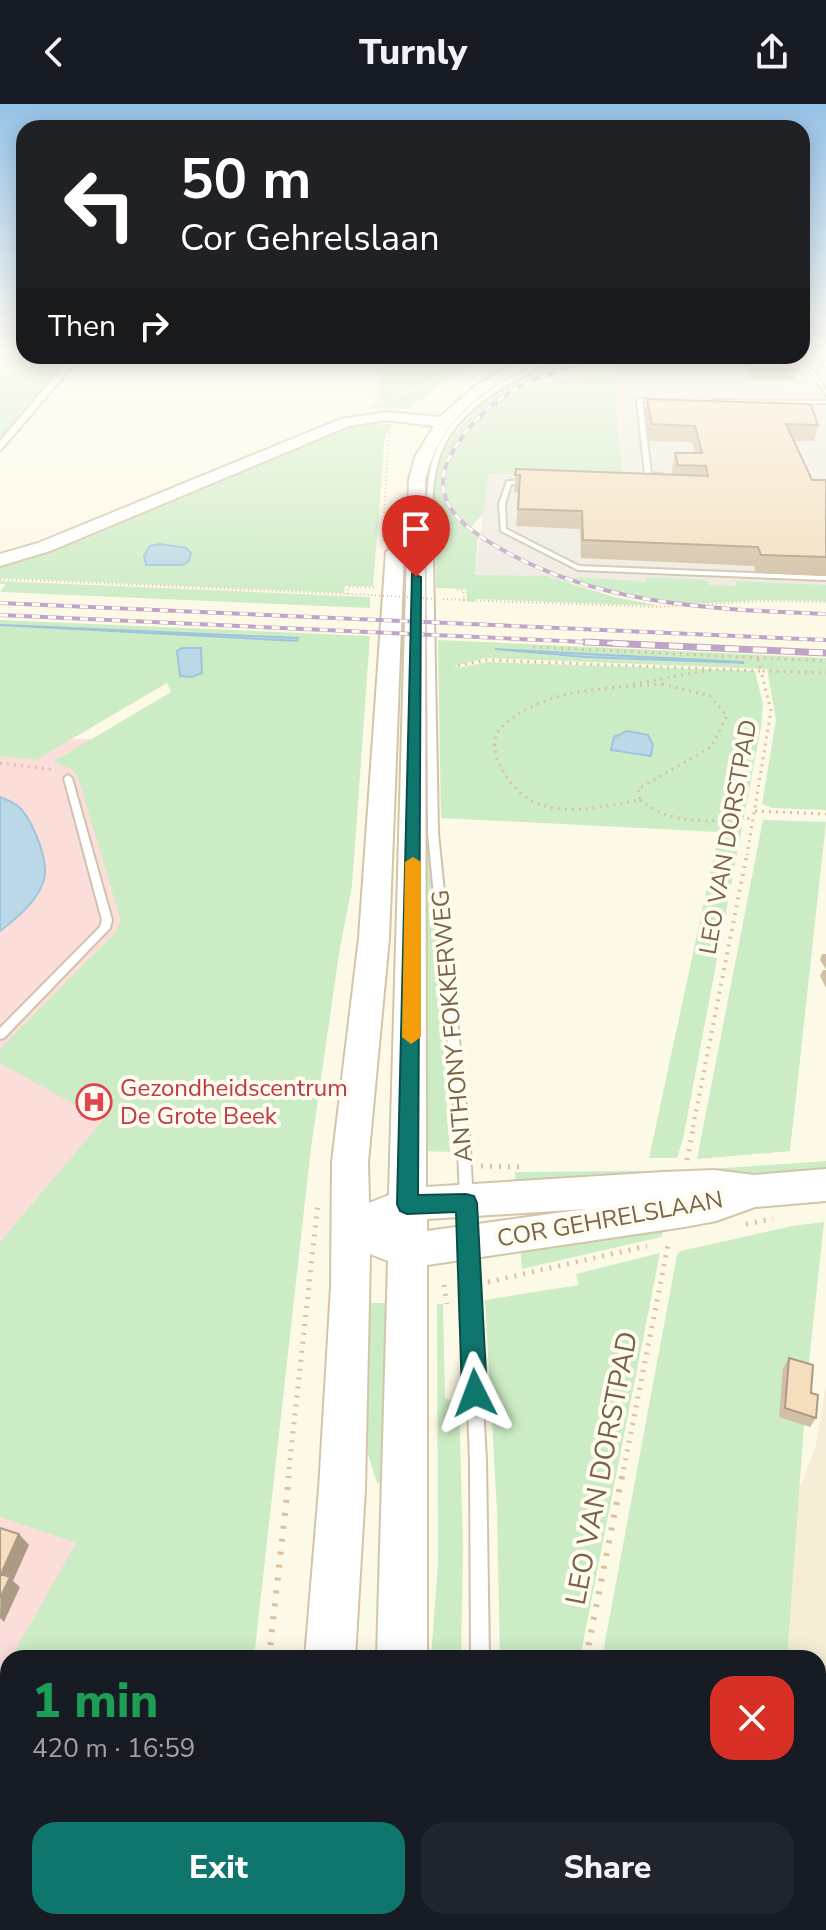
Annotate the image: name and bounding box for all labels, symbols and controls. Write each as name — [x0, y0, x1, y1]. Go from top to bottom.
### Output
text: Turnly — [359, 28, 467, 77]
icon: back — [32, 30, 76, 74]
icon: share — [750, 30, 794, 74]
text: 50 m — [180, 141, 311, 218]
icon: left — [48, 152, 152, 256]
text: Cor Gehrelslaan — [180, 214, 440, 263]
icon: right — [132, 304, 176, 348]
text: Then — [48, 306, 116, 347]
pin — [382, 495, 450, 577]
icon: arrive — [394, 507, 438, 551]
street label: LEO VAN DORSTPAD — [692, 717, 764, 957]
street label: ANTHONY FOKKERWEG — [424, 888, 480, 1164]
place label: Gezondheidscentrum De Grote Beek — [120, 1072, 348, 1132]
hospital icon: Gezondheidscentrum De Grote Beek — [75, 1083, 113, 1121]
street label: COR GEHRELSLAAN — [495, 1183, 725, 1255]
street label: LEO VAN DORSTPAD — [557, 1328, 647, 1608]
position arrow — [433, 1351, 517, 1435]
text: 1 min — [32, 1668, 158, 1734]
button: close — [710, 1676, 794, 1760]
text: 420 m · 16:59 — [32, 1731, 195, 1766]
button: Exit — [32, 1822, 405, 1914]
button: Share — [421, 1822, 794, 1914]

